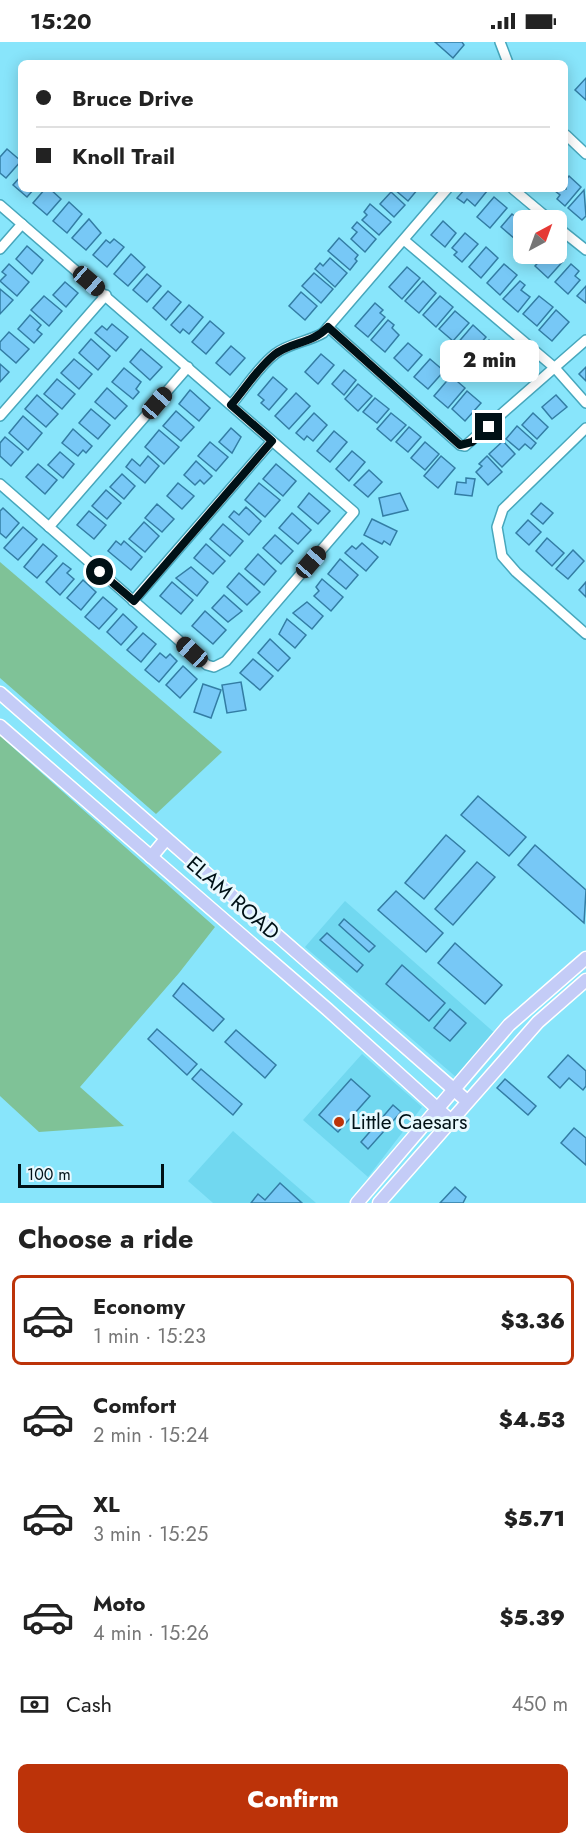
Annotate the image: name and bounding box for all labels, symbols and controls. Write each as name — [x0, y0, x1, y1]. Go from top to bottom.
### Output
text: 15:20 — [30, 5, 91, 37]
text: Bruce Drive — [72, 82, 194, 114]
text: Knoll Trail — [72, 140, 175, 172]
north arrow — [513, 210, 567, 264]
map controls — [513, 210, 567, 264]
car — [70, 262, 108, 300]
callout: 2 min — [440, 340, 538, 382]
text: 2 min — [463, 346, 516, 375]
car — [138, 384, 176, 422]
route end — [475, 413, 502, 440]
car — [292, 543, 330, 581]
route start — [86, 558, 113, 585]
car — [173, 633, 211, 671]
street label: ELAM ROAD — [180, 849, 286, 947]
place label: Little Caesars — [351, 1107, 467, 1137]
marker: Little Caesars — [332, 1115, 346, 1129]
scale bar — [18, 1161, 164, 1188]
text: 100 m — [27, 1163, 71, 1186]
text: Choose a ride — [18, 1219, 193, 1258]
text: Economy — [93, 1290, 185, 1322]
icon: car — [21, 1293, 75, 1347]
text: $3.36 — [501, 1304, 565, 1336]
text: 1 min · 15:23 — [93, 1322, 206, 1351]
text: Comfort — [93, 1389, 176, 1421]
icon: car — [21, 1392, 75, 1446]
text: $4.53 — [499, 1403, 565, 1435]
text: 2 min · 15:24 — [93, 1421, 209, 1450]
text: XL — [93, 1488, 120, 1520]
icon: car — [21, 1491, 75, 1545]
text: $5.71 — [504, 1502, 565, 1534]
text: 3 min · 15:25 — [93, 1520, 208, 1549]
text: Moto — [93, 1587, 146, 1619]
icon: car — [21, 1590, 75, 1644]
text: $5.39 — [500, 1601, 565, 1633]
text: 4 min · 15:26 — [93, 1619, 209, 1648]
icon: cash — [18, 1688, 51, 1721]
text: Cash — [66, 1688, 112, 1720]
text: 450 m — [511, 1690, 568, 1719]
button: Confirm — [18, 1764, 568, 1833]

